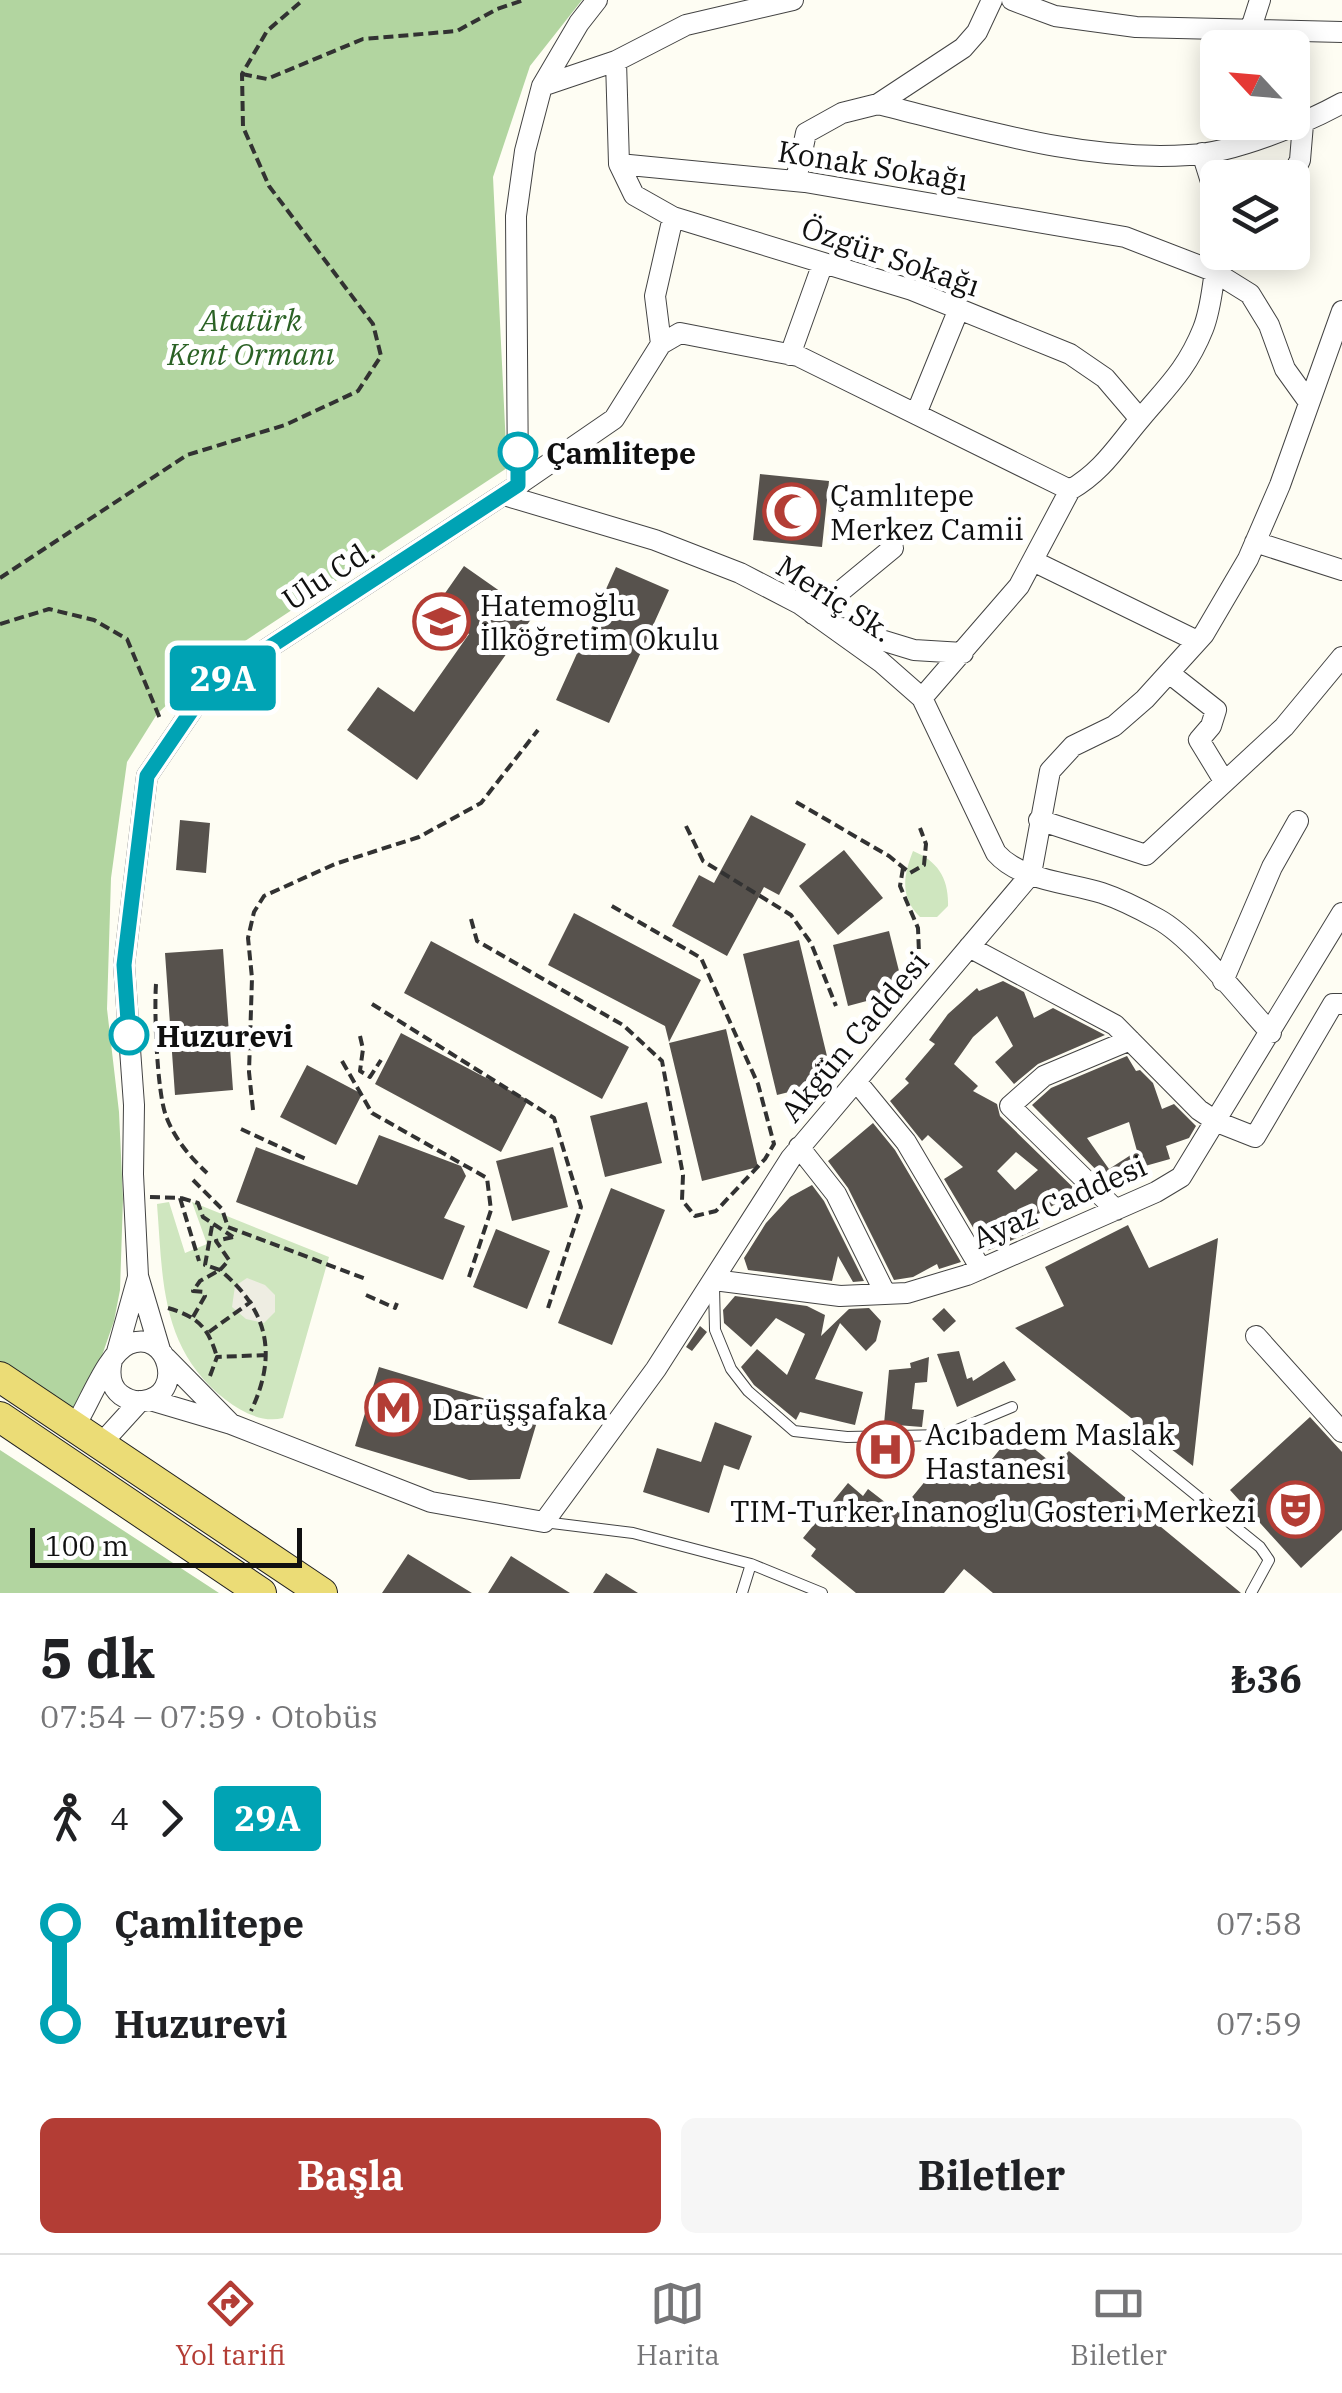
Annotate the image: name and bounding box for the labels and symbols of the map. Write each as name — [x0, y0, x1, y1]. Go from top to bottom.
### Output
north arrow — [1200, 30, 1310, 140]
street label: Konak Sokağı — [775, 131, 971, 199]
street label: Özgür Sokağı — [797, 207, 985, 305]
park label: Atatürk Kent Ormanı — [166, 300, 335, 373]
marker: Çamlitepe — [499, 433, 537, 471]
place label: Çamlitepe — [546, 433, 696, 472]
place label: Çamlıtepe Merkez Camii — [830, 475, 1024, 548]
mosque icon: Çamlıtepe Merkez Camii — [761, 481, 821, 541]
street label: Ulu Cd. — [274, 530, 382, 618]
street label: Meriç Sk. — [769, 546, 901, 650]
place label: Hatemoğlu İlköğretim Okulu — [480, 585, 720, 658]
school or university icon: Hatemoğlu İlköğretim Okulu — [411, 591, 471, 651]
line badge: 29A — [166, 646, 280, 710]
street label: Akgün Caddesi — [771, 943, 937, 1129]
marker: Huzurevi — [110, 1016, 148, 1054]
place label: Huzurevi — [156, 1016, 293, 1055]
street label: Ayaz Caddesi — [966, 1145, 1152, 1257]
metro station icon: Darüşşafaka — [363, 1378, 423, 1438]
place label: Darüşşafaka — [432, 1389, 608, 1428]
place label: Acıbadem Maslak Hastanesi — [925, 1414, 1175, 1487]
hospital icon: Acıbadem Maslak Hastanesi — [856, 1420, 916, 1480]
theatre icon: TIM-Turker Inanoglu Gosteri Merkezi — [1265, 1480, 1325, 1540]
place label: TIM-Turker Inanoglu Gosteri Merkezi — [730, 1491, 1256, 1530]
scale bar — [30, 1523, 302, 1568]

